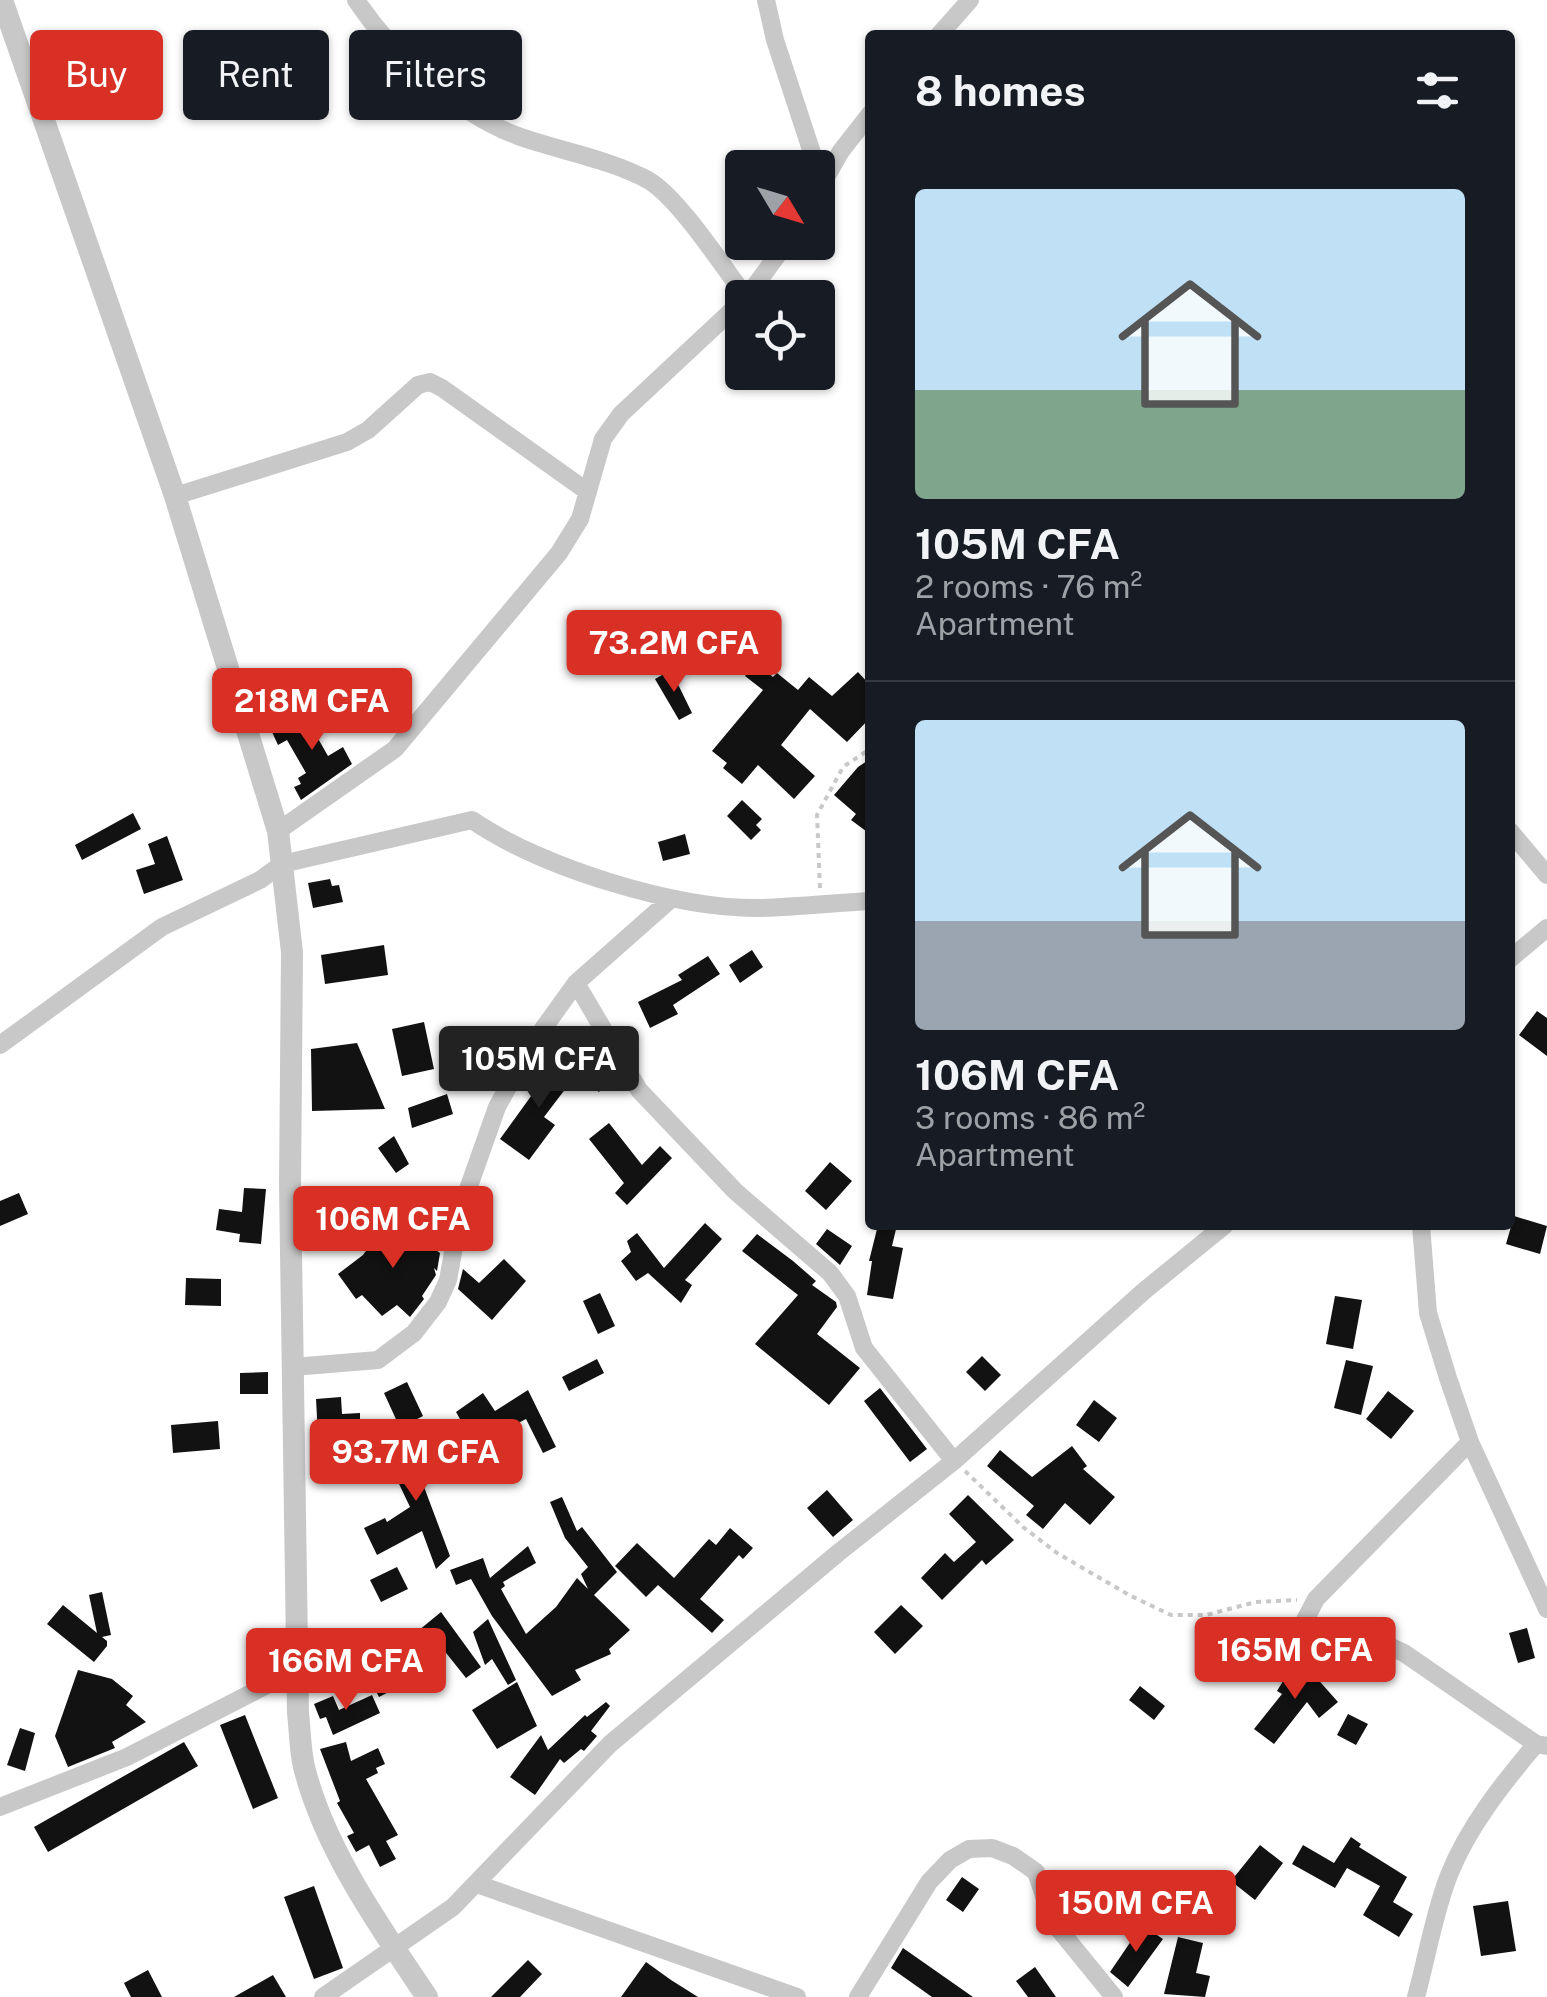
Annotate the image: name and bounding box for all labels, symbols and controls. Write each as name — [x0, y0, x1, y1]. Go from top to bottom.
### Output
chip: Buy — [30, 30, 163, 120]
chip: Rent — [183, 30, 329, 120]
chip: Filters — [349, 30, 522, 120]
icon: filters — [1410, 63, 1465, 118]
text: 8 homes — [915, 66, 1086, 115]
north arrow — [725, 150, 835, 260]
map controls — [725, 150, 835, 390]
icon: home — [1100, 254, 1280, 434]
button: locate — [725, 280, 835, 390]
text: 105M CFA — [915, 519, 1120, 568]
text: 2 rooms · 76 m² — [915, 568, 1142, 605]
text: Apartment — [915, 605, 1075, 642]
pin: 73.2M CFA — [560, 610, 788, 695]
text: 73.2M CFA — [589, 624, 759, 661]
pin: 218M CFA — [209, 668, 415, 753]
text: 218M CFA — [234, 682, 390, 719]
icon: home — [1100, 785, 1280, 965]
pin: 105M CFA — [436, 1026, 642, 1111]
text: 105M CFA — [461, 1040, 617, 1077]
text: 106M CFA — [915, 1050, 1119, 1099]
text: 3 rooms · 86 m² — [915, 1099, 1145, 1136]
text: Apartment — [915, 1136, 1075, 1173]
pin: 106M CFA — [290, 1186, 496, 1271]
text: 106M CFA — [315, 1200, 471, 1237]
pin: 93.7M CFA — [302, 1419, 530, 1504]
text: 93.7M CFA — [332, 1433, 500, 1470]
pin: 165M CFA — [1192, 1617, 1398, 1702]
pin: 166M CFA — [243, 1628, 449, 1713]
text: 165M CFA — [1217, 1631, 1373, 1668]
text: 166M CFA — [268, 1642, 424, 1679]
pin: 150M CFA — [1033, 1870, 1239, 1955]
text: 150M CFA — [1058, 1884, 1214, 1921]

